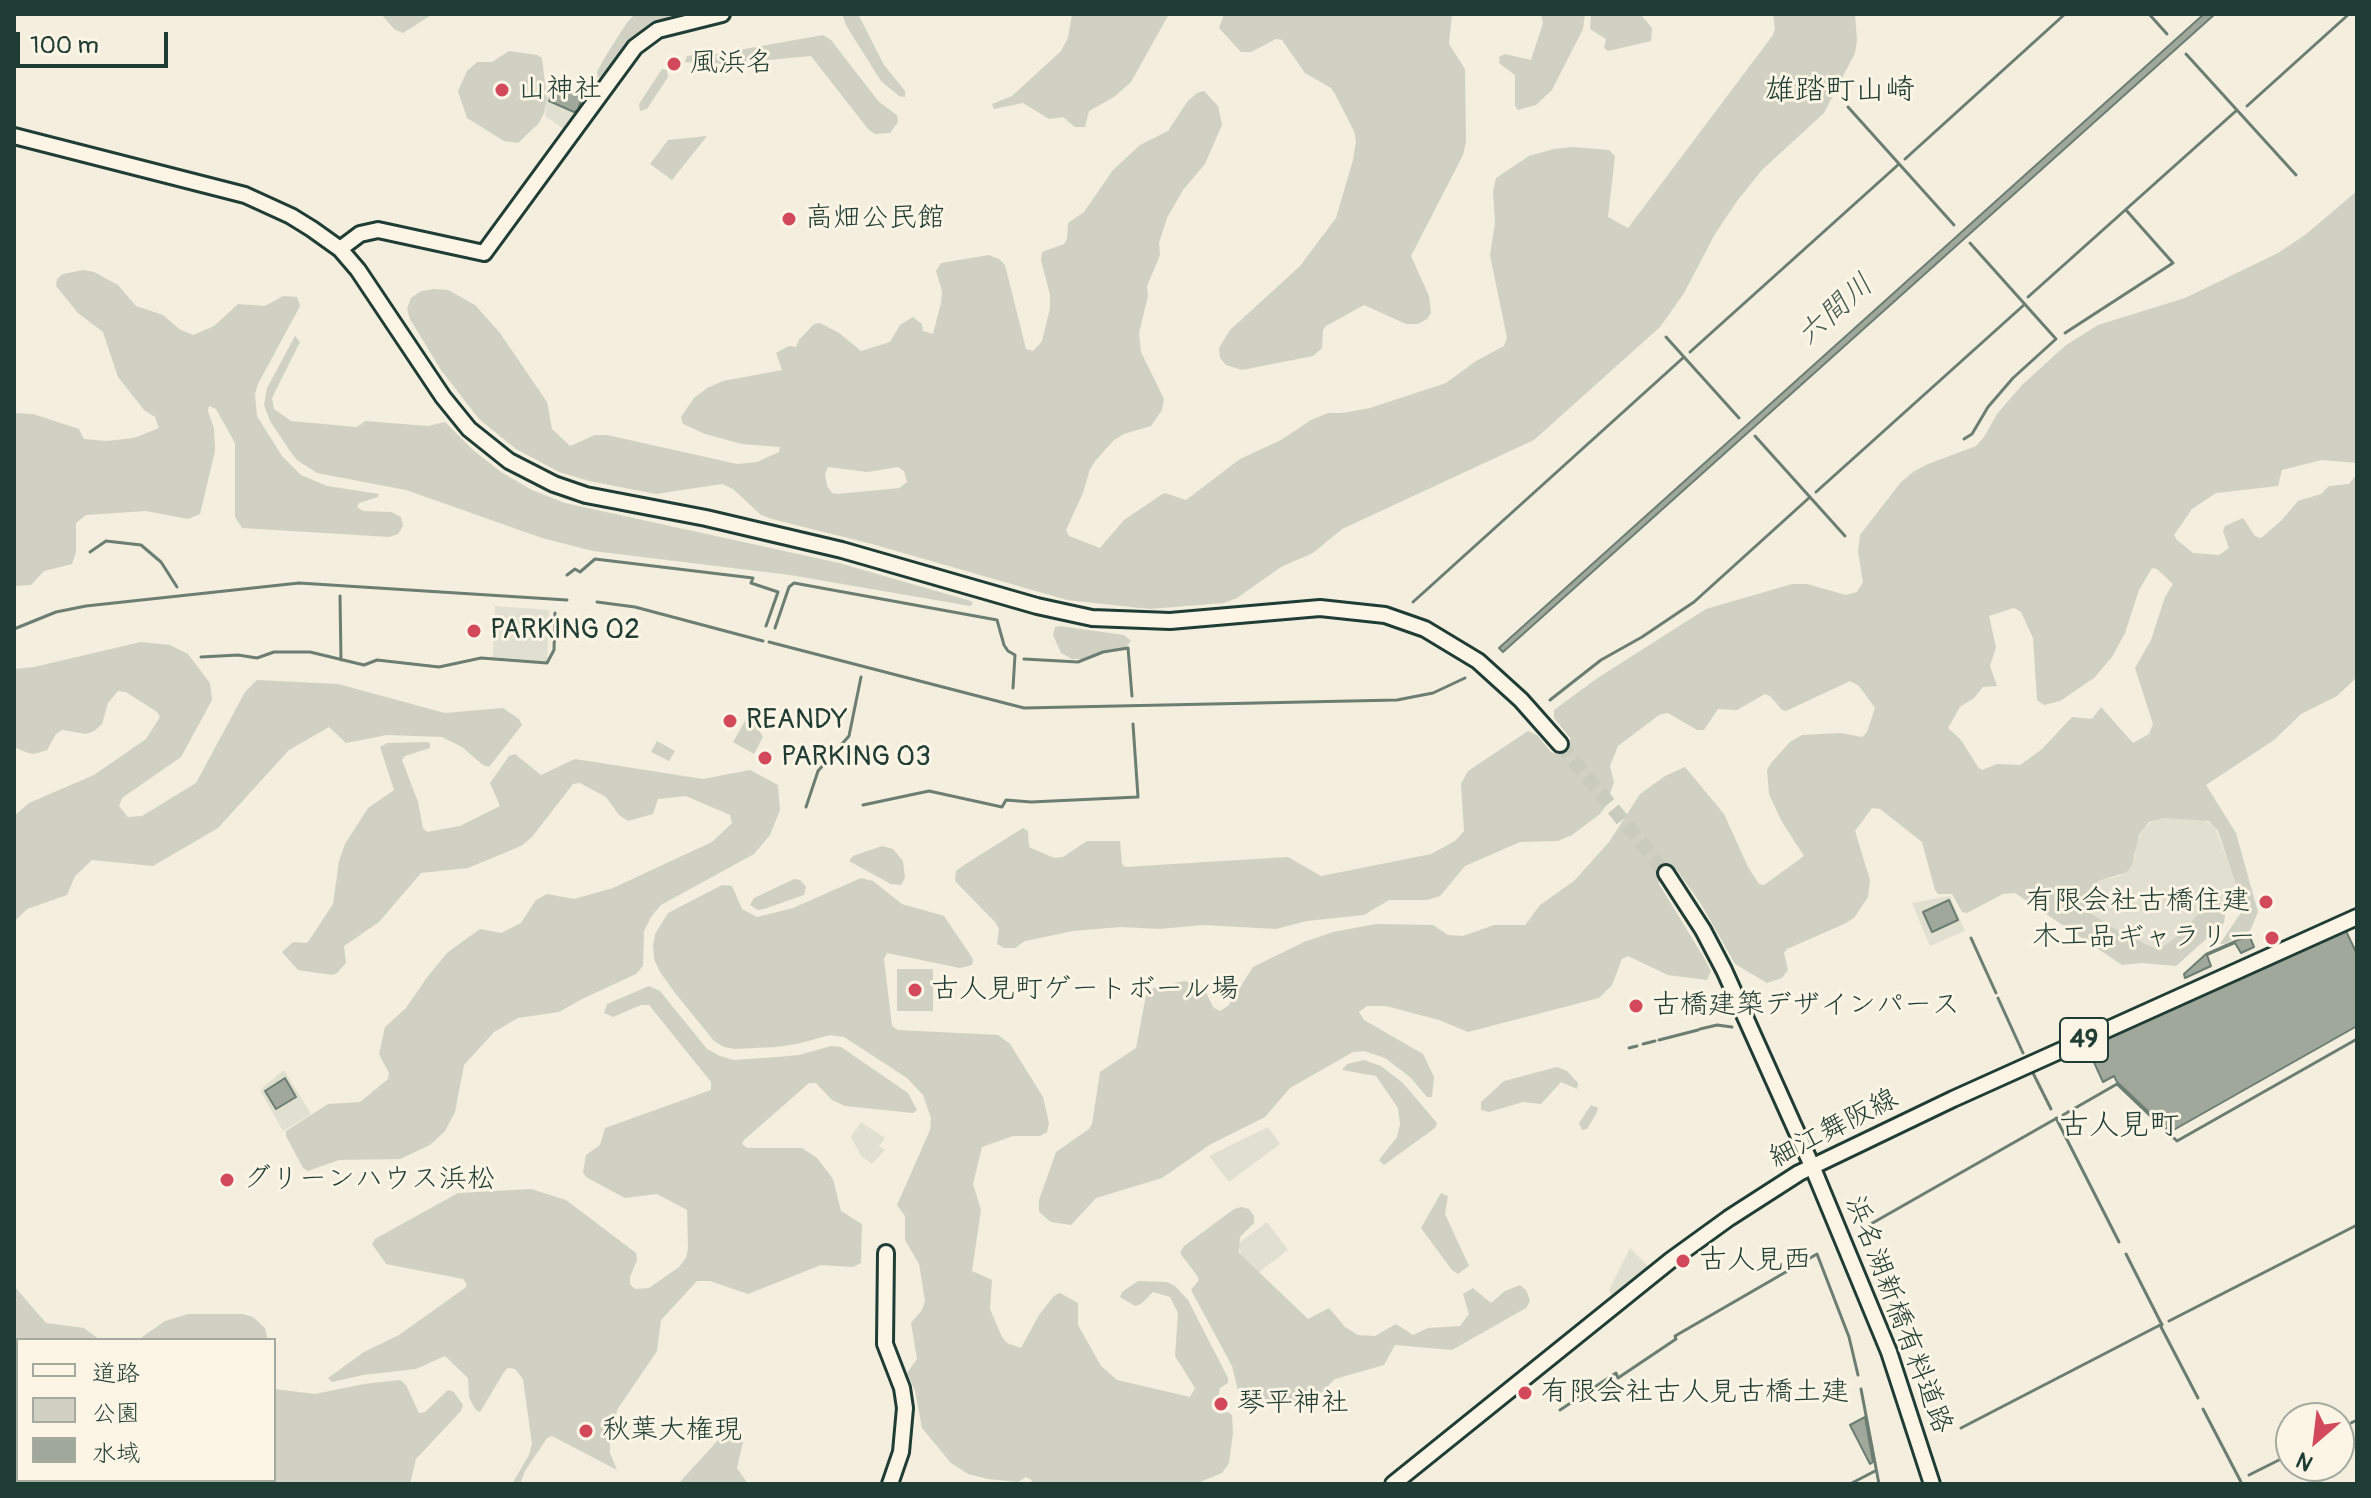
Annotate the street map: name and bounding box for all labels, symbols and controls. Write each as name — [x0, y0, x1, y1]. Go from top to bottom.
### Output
scale bar — [20, 16, 172, 66]
text: 100 m — [30, 31, 99, 60]
place label: 風浜名 — [690, 47, 774, 81]
marker: 風浜名 — [665, 55, 683, 73]
place label: 山神社 — [518, 73, 602, 107]
district label: 雄踏町山崎 — [1765, 73, 1915, 109]
marker: 山神社 — [493, 81, 511, 99]
place label: 高畑公民館 — [805, 202, 945, 236]
marker: 高畑公民館 — [780, 210, 798, 228]
water label: 六間川 — [1791, 268, 1881, 354]
place label: PARKING 02 — [490, 614, 640, 648]
marker: PARKING 02 — [465, 622, 483, 640]
place label: REANDY — [746, 704, 848, 738]
marker: REANDY — [721, 712, 739, 730]
place label: PARKING 03 — [781, 741, 931, 775]
marker: PARKING 03 — [756, 749, 774, 767]
place label: 有限会社古橋住建 — [2026, 885, 2250, 919]
marker: 有限会社古橋住建 — [2257, 893, 2275, 911]
place label: 木工品ギャラリー — [2032, 921, 2256, 955]
marker: 木工品ギャラリー — [2263, 929, 2281, 947]
place label: 古人見町ゲートボール場 — [931, 973, 1239, 1007]
marker: 古人見町ゲートボール場 — [906, 981, 924, 999]
place label: 古橋建築デザインパース — [1652, 989, 1960, 1023]
marker: 古橋建築デザインパース — [1627, 997, 1645, 1015]
road number: 49 — [2060, 1018, 2108, 1062]
street label: 細江舞阪線 — [1764, 1082, 1904, 1176]
district label: 古人見町 — [2059, 1108, 2179, 1144]
place label: グリーンハウス浜松 — [243, 1163, 495, 1197]
marker: グリーンハウス浜松 — [218, 1171, 236, 1189]
street label: 浜名湖新橋有料道路 — [1837, 1191, 1959, 1439]
place label: 古人見西 — [1699, 1244, 1811, 1278]
marker: 古人見西 — [1674, 1252, 1692, 1270]
legend — [16, 1338, 276, 1482]
text: 道路 — [92, 1359, 140, 1388]
place label: 有限会社古人見古橋土建 — [1541, 1376, 1849, 1410]
marker: 有限会社古人見古橋土建 — [1516, 1384, 1534, 1402]
place label: 琴平神社 — [1237, 1387, 1349, 1421]
marker: 琴平神社 — [1212, 1395, 1230, 1413]
text: 公園 — [92, 1399, 140, 1428]
north arrow — [2275, 1402, 2355, 1482]
place label: 秋葉大権現 — [602, 1414, 742, 1448]
marker: 秋葉大権現 — [577, 1422, 595, 1440]
text: 水域 — [92, 1439, 140, 1468]
text: N — [2292, 1446, 2318, 1477]

